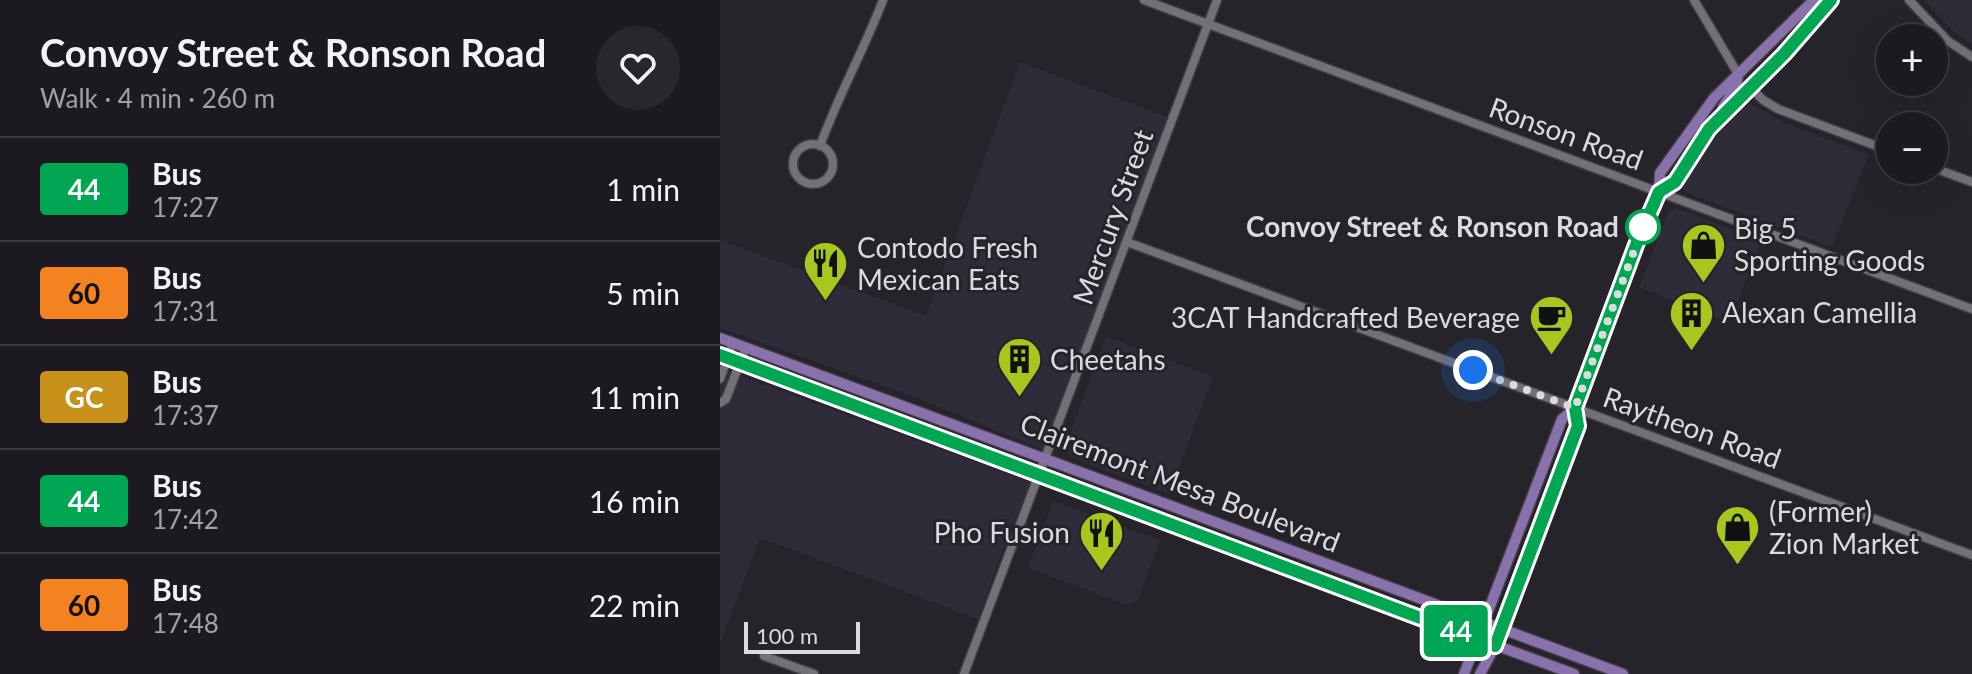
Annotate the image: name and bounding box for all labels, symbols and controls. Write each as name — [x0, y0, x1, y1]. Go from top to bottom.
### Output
map controls — [1876, 24, 1948, 184]
button: + — [1876, 24, 1948, 96]
button: heart — [596, 26, 680, 110]
text: Convoy Street & Ronson Road — [40, 29, 546, 75]
text: Walk · 4 min · 260 m — [40, 82, 275, 114]
street label: Ronson Road — [1485, 90, 1648, 177]
button: − — [1876, 112, 1948, 184]
street label: Mercury Street — [1065, 124, 1159, 309]
text: Bus — [152, 155, 202, 191]
text: 1 min — [606, 171, 680, 207]
text: 44 — [68, 172, 100, 206]
text: 17:27 — [152, 191, 219, 223]
place label: Convoy Street & Ronson Road — [1246, 209, 1619, 243]
marker: Convoy Street & Ronson Road — [1626, 210, 1660, 244]
place label: Big 5 Sporting Goods — [1734, 211, 1925, 277]
shop icon: Big 5 Sporting Goods — [1679, 221, 1727, 284]
place label: Contodo Fresh Mexican Eats — [857, 230, 1038, 296]
restaurant icon: Contodo Fresh Mexican Eats — [802, 240, 850, 303]
text: Bus — [152, 259, 202, 295]
text: 5 min — [606, 275, 680, 311]
text: 60 — [68, 276, 100, 310]
building icon: Alexan Camellia — [1667, 289, 1715, 352]
cafe icon: 3CAT Handcrafted Beverage — [1527, 294, 1575, 357]
text: 17:31 — [152, 295, 219, 327]
place label: Alexan Camellia — [1722, 295, 1917, 329]
place label: 3CAT Handcrafted Beverage — [1171, 300, 1520, 334]
building icon: Cheetahs — [995, 336, 1043, 399]
place label: Cheetahs — [1050, 342, 1166, 376]
your location — [1453, 350, 1493, 390]
text: Bus — [152, 363, 202, 399]
text: 11 min — [589, 379, 680, 415]
street label: Raytheon Road — [1599, 379, 1786, 475]
text: GC — [65, 380, 103, 414]
text: 17:37 — [152, 399, 219, 431]
street label: Clairemont Mesa Boulevard — [1016, 405, 1345, 559]
text: Bus — [152, 467, 202, 503]
text: 16 min — [589, 483, 680, 519]
text: 44 — [68, 484, 100, 518]
place label: (Former) Zion Market — [1769, 494, 1919, 560]
text: 17:42 — [152, 503, 219, 535]
shop icon: (Former) Zion Market — [1714, 504, 1762, 567]
restaurant icon: Pho Fusion — [1077, 509, 1125, 572]
place label: Pho Fusion — [934, 515, 1070, 549]
text: Bus — [152, 571, 202, 607]
text: 22 min — [589, 587, 680, 623]
text: 60 — [68, 588, 100, 622]
line badge: 44 — [1420, 605, 1492, 657]
text: 17:48 — [152, 607, 219, 639]
text: 44 — [1440, 614, 1472, 648]
scale bar — [744, 618, 860, 654]
text: 100 m — [756, 622, 818, 649]

